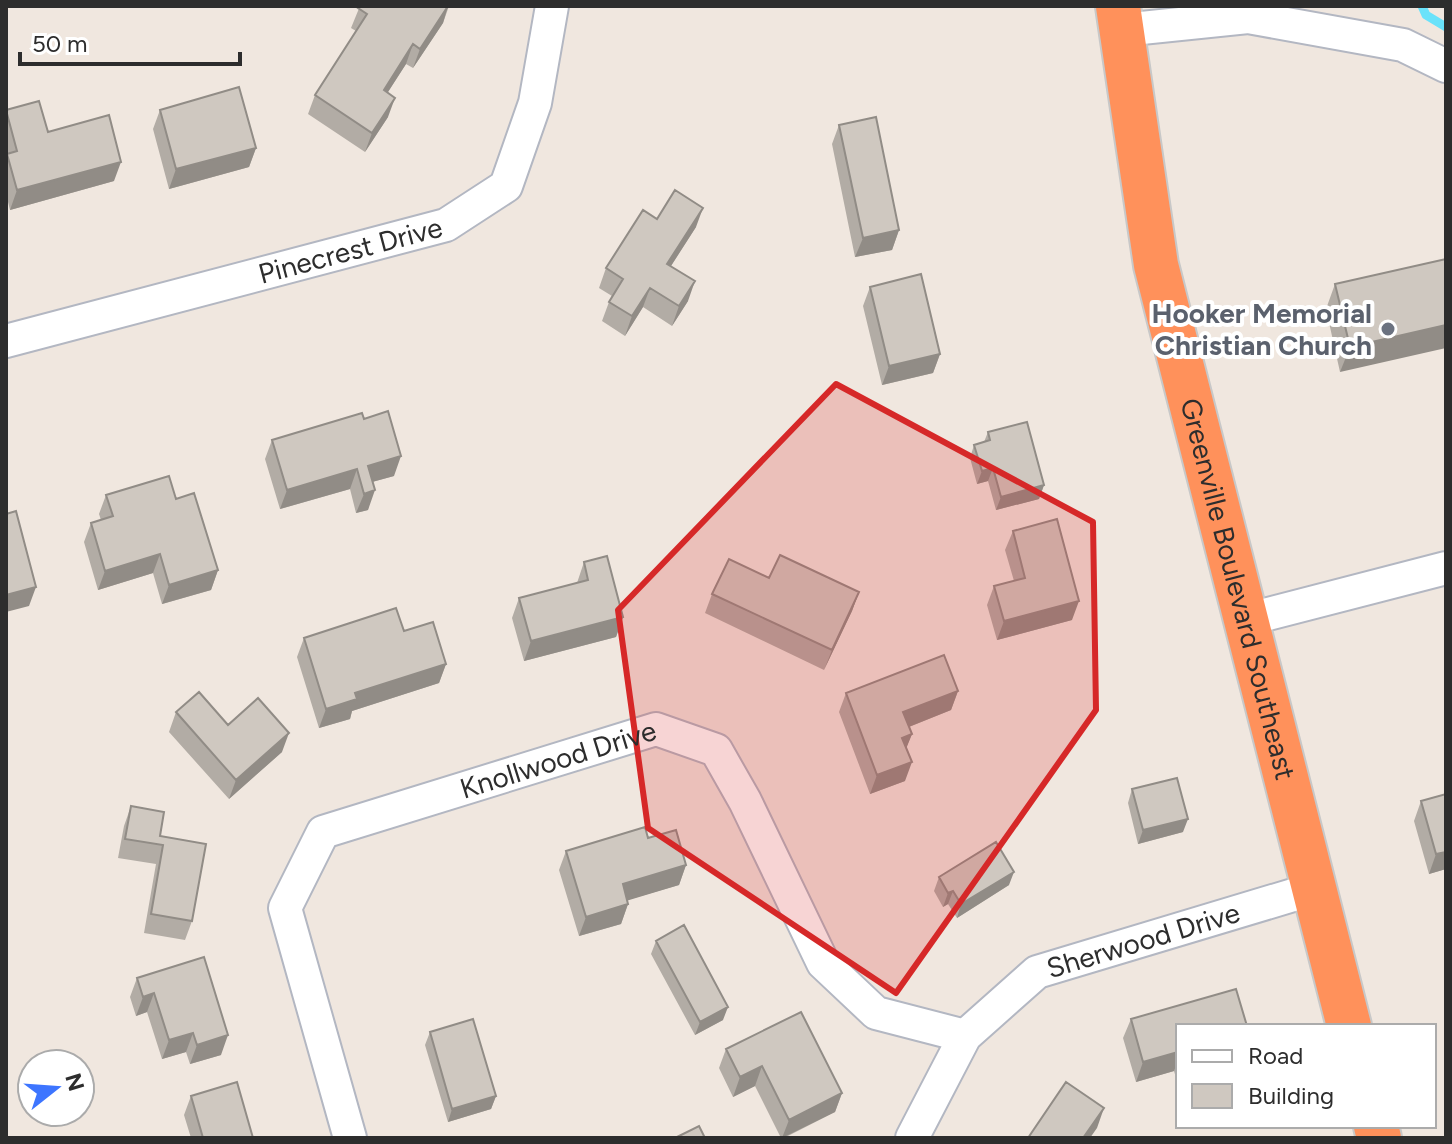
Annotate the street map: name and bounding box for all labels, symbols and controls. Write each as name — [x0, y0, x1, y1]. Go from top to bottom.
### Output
scale bar — [20, 16, 240, 66]
text: 50 m — [32, 29, 88, 58]
street label: Pinecrest Drive — [255, 210, 446, 291]
place label: Hooker Memorial Christian Church — [1151, 296, 1372, 362]
marker: Hooker Memorial Christian Church — [1379, 320, 1397, 338]
street label: Greenville Boulevard Southeast — [1173, 395, 1303, 783]
street label: Knollwood Drive — [456, 713, 660, 806]
street label: Sherwood Drive — [1042, 895, 1244, 985]
legend — [1176, 1024, 1436, 1128]
text: Road — [1248, 1041, 1303, 1070]
north arrow — [16, 1048, 96, 1128]
text: N — [59, 1070, 90, 1094]
text: Building — [1248, 1081, 1334, 1110]

